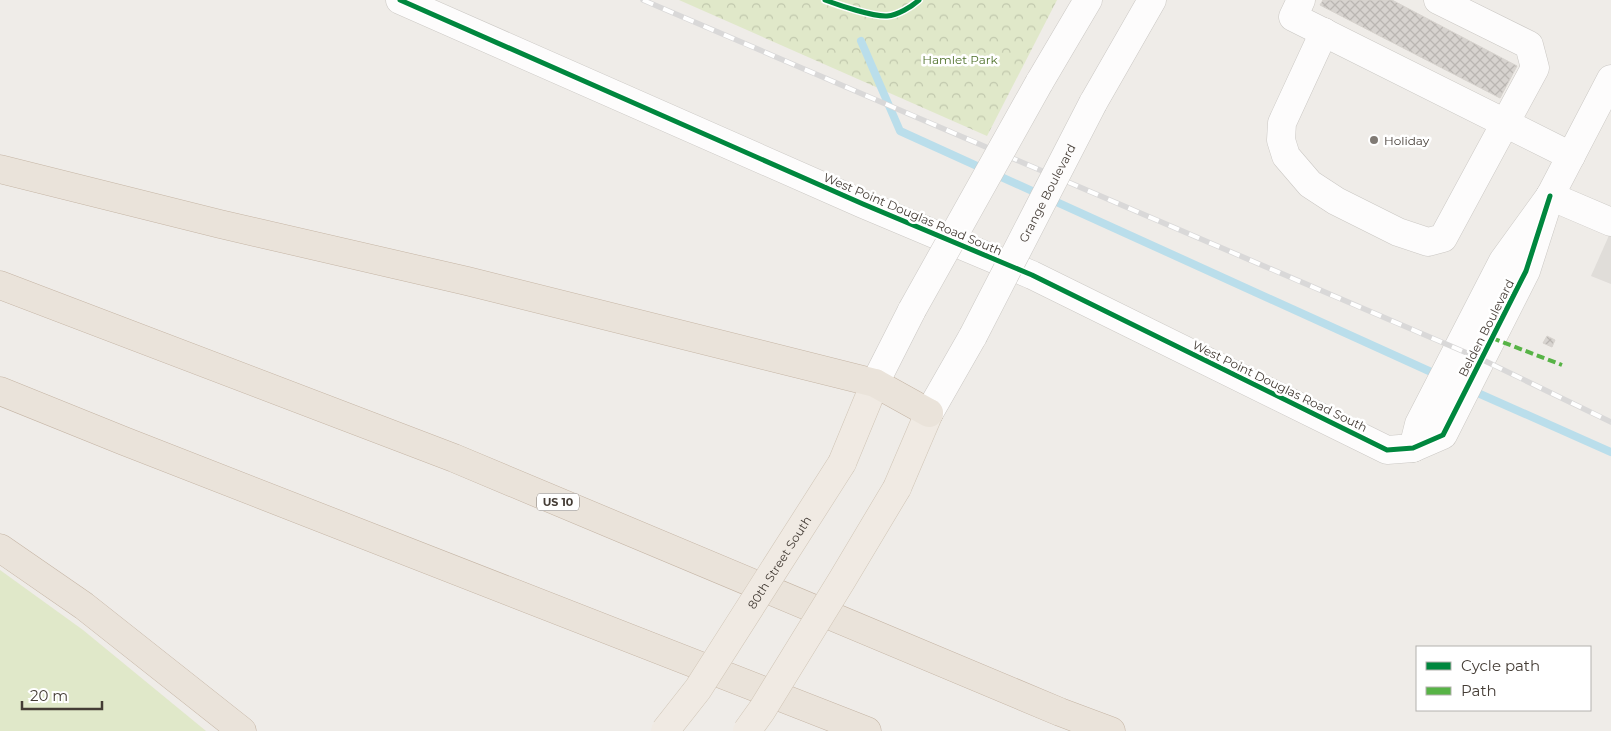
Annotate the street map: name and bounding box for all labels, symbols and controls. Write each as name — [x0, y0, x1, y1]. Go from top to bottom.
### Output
park label: Hamlet Park — [922, 52, 999, 67]
place label: Holiday — [1384, 133, 1430, 148]
marker: Holiday — [1368, 134, 1380, 146]
street label: Grange Boulevard — [1015, 141, 1078, 245]
street label: West Point Douglas Road South — [821, 169, 1005, 259]
street label: Belden Boulevard — [1455, 277, 1517, 379]
street label: West Point Douglas Road South — [1190, 337, 1370, 435]
road number: US 10 — [537, 494, 579, 511]
street label: 80th Street South — [744, 513, 814, 611]
legend — [1416, 646, 1591, 711]
text: Cycle path — [1461, 656, 1540, 675]
scale bar — [22, 678, 102, 710]
text: Path — [1461, 681, 1497, 700]
text: 20 m — [30, 686, 68, 705]

